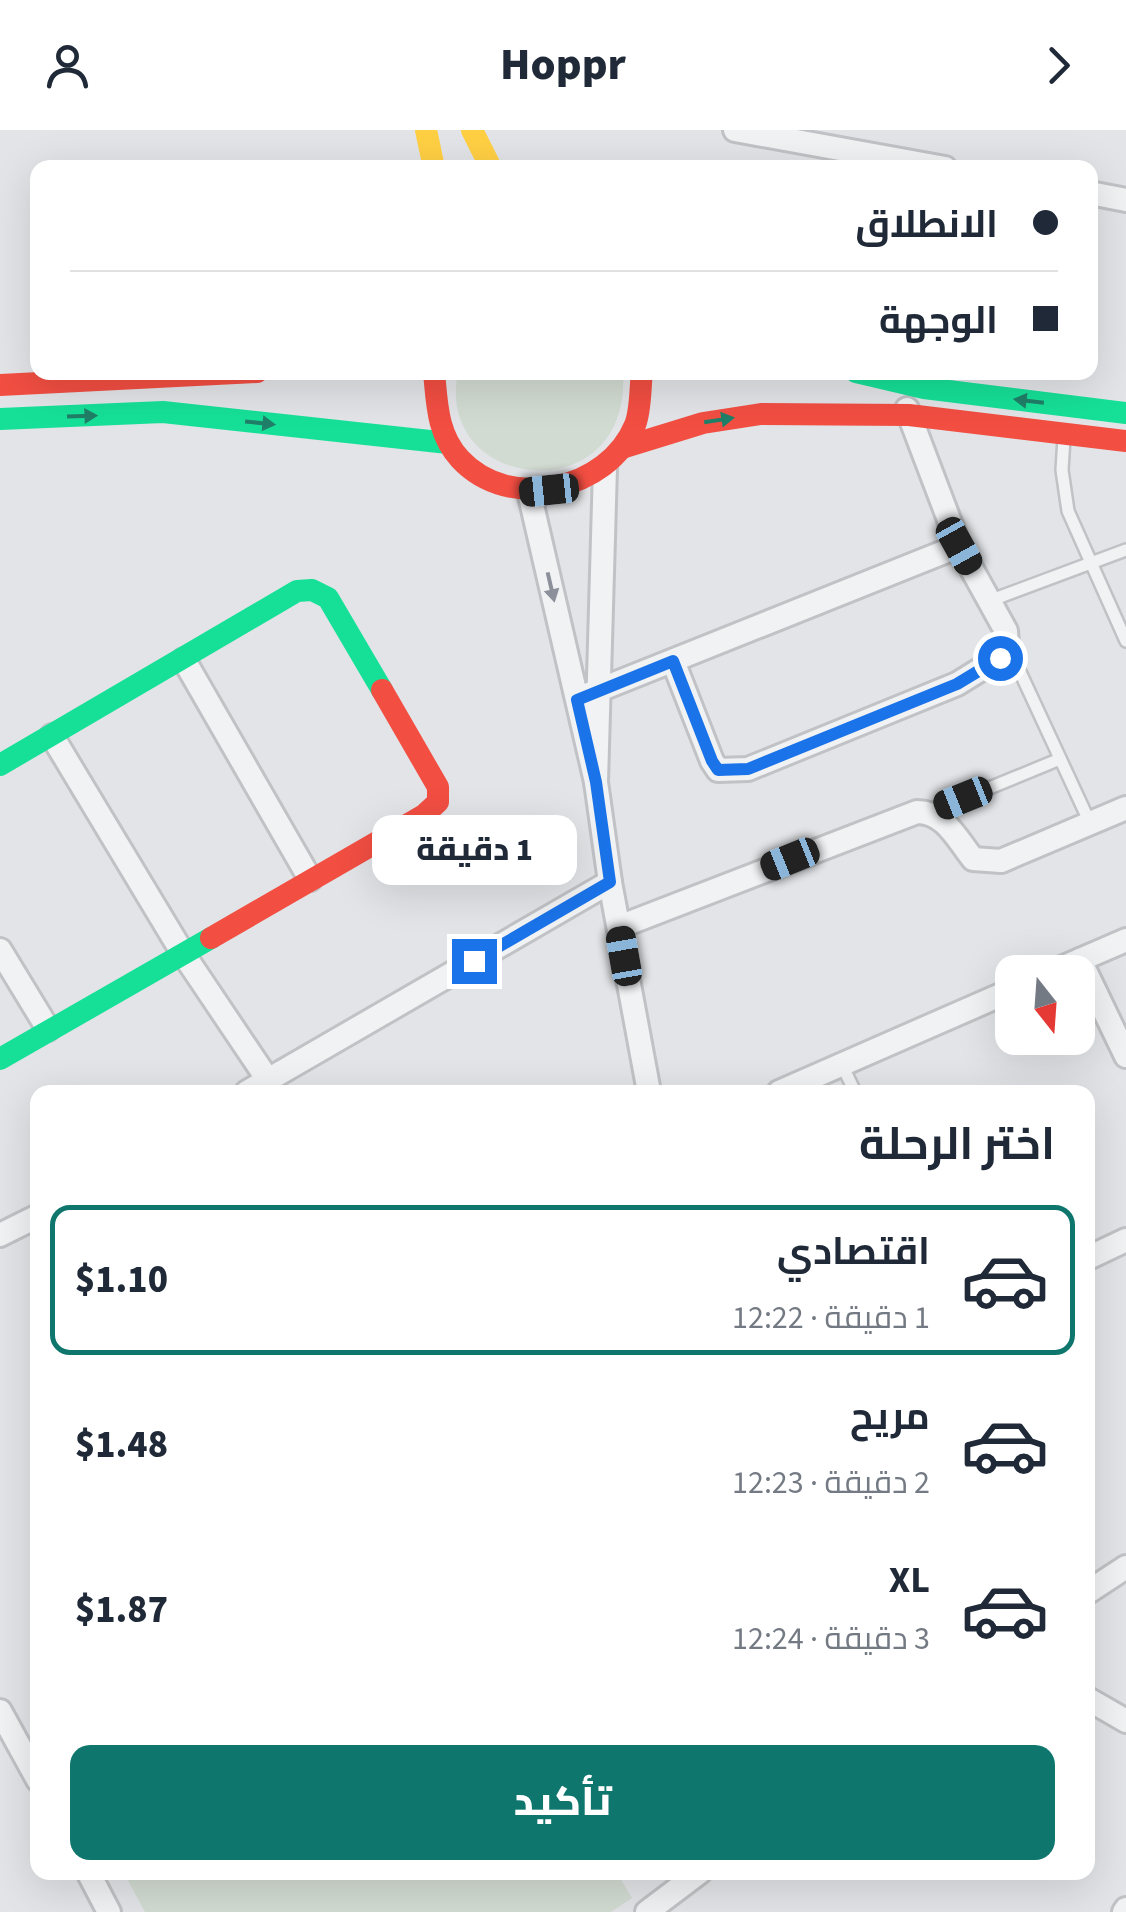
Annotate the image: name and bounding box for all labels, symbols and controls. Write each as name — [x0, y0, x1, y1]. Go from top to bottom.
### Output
text: Hoppr — [500, 33, 626, 97]
icon: person — [40, 38, 95, 93]
icon: forward — [1031, 38, 1086, 93]
text: الانطلاق — [855, 198, 998, 252]
text: الوجهة — [879, 294, 998, 348]
one-way arrow — [1013, 393, 1045, 409]
one-way arrow — [66, 407, 98, 423]
one-way arrow — [704, 412, 735, 427]
one-way arrow — [245, 415, 277, 431]
car — [518, 472, 580, 508]
car — [931, 512, 987, 580]
one-way arrow — [544, 572, 559, 603]
route start — [978, 636, 1023, 681]
car — [930, 773, 996, 823]
callout: 1 دقيقة — [372, 816, 576, 886]
text: 1 دقيقة — [416, 827, 533, 873]
car — [757, 834, 823, 884]
car — [604, 924, 644, 988]
route end — [452, 939, 497, 984]
north arrow — [995, 955, 1095, 1055]
map controls — [995, 955, 1095, 1055]
text: اختر الرحلة — [859, 1113, 1055, 1177]
text: اقتصادي — [777, 1225, 930, 1279]
icon: car — [960, 1235, 1050, 1325]
text: $1.10 — [75, 1253, 168, 1307]
text: 1 دقيقة · 12:22 — [732, 1295, 930, 1341]
text: مريح — [850, 1390, 930, 1444]
icon: car — [960, 1400, 1050, 1490]
text: $1.48 — [75, 1418, 168, 1472]
text: 2 دقيقة · 12:23 — [732, 1460, 930, 1506]
text: XL — [889, 1553, 930, 1607]
icon: car — [960, 1565, 1050, 1655]
text: $1.87 — [75, 1583, 168, 1637]
text: 3 دقيقة · 12:24 — [732, 1616, 930, 1662]
button: تأكيد — [70, 1745, 1055, 1860]

